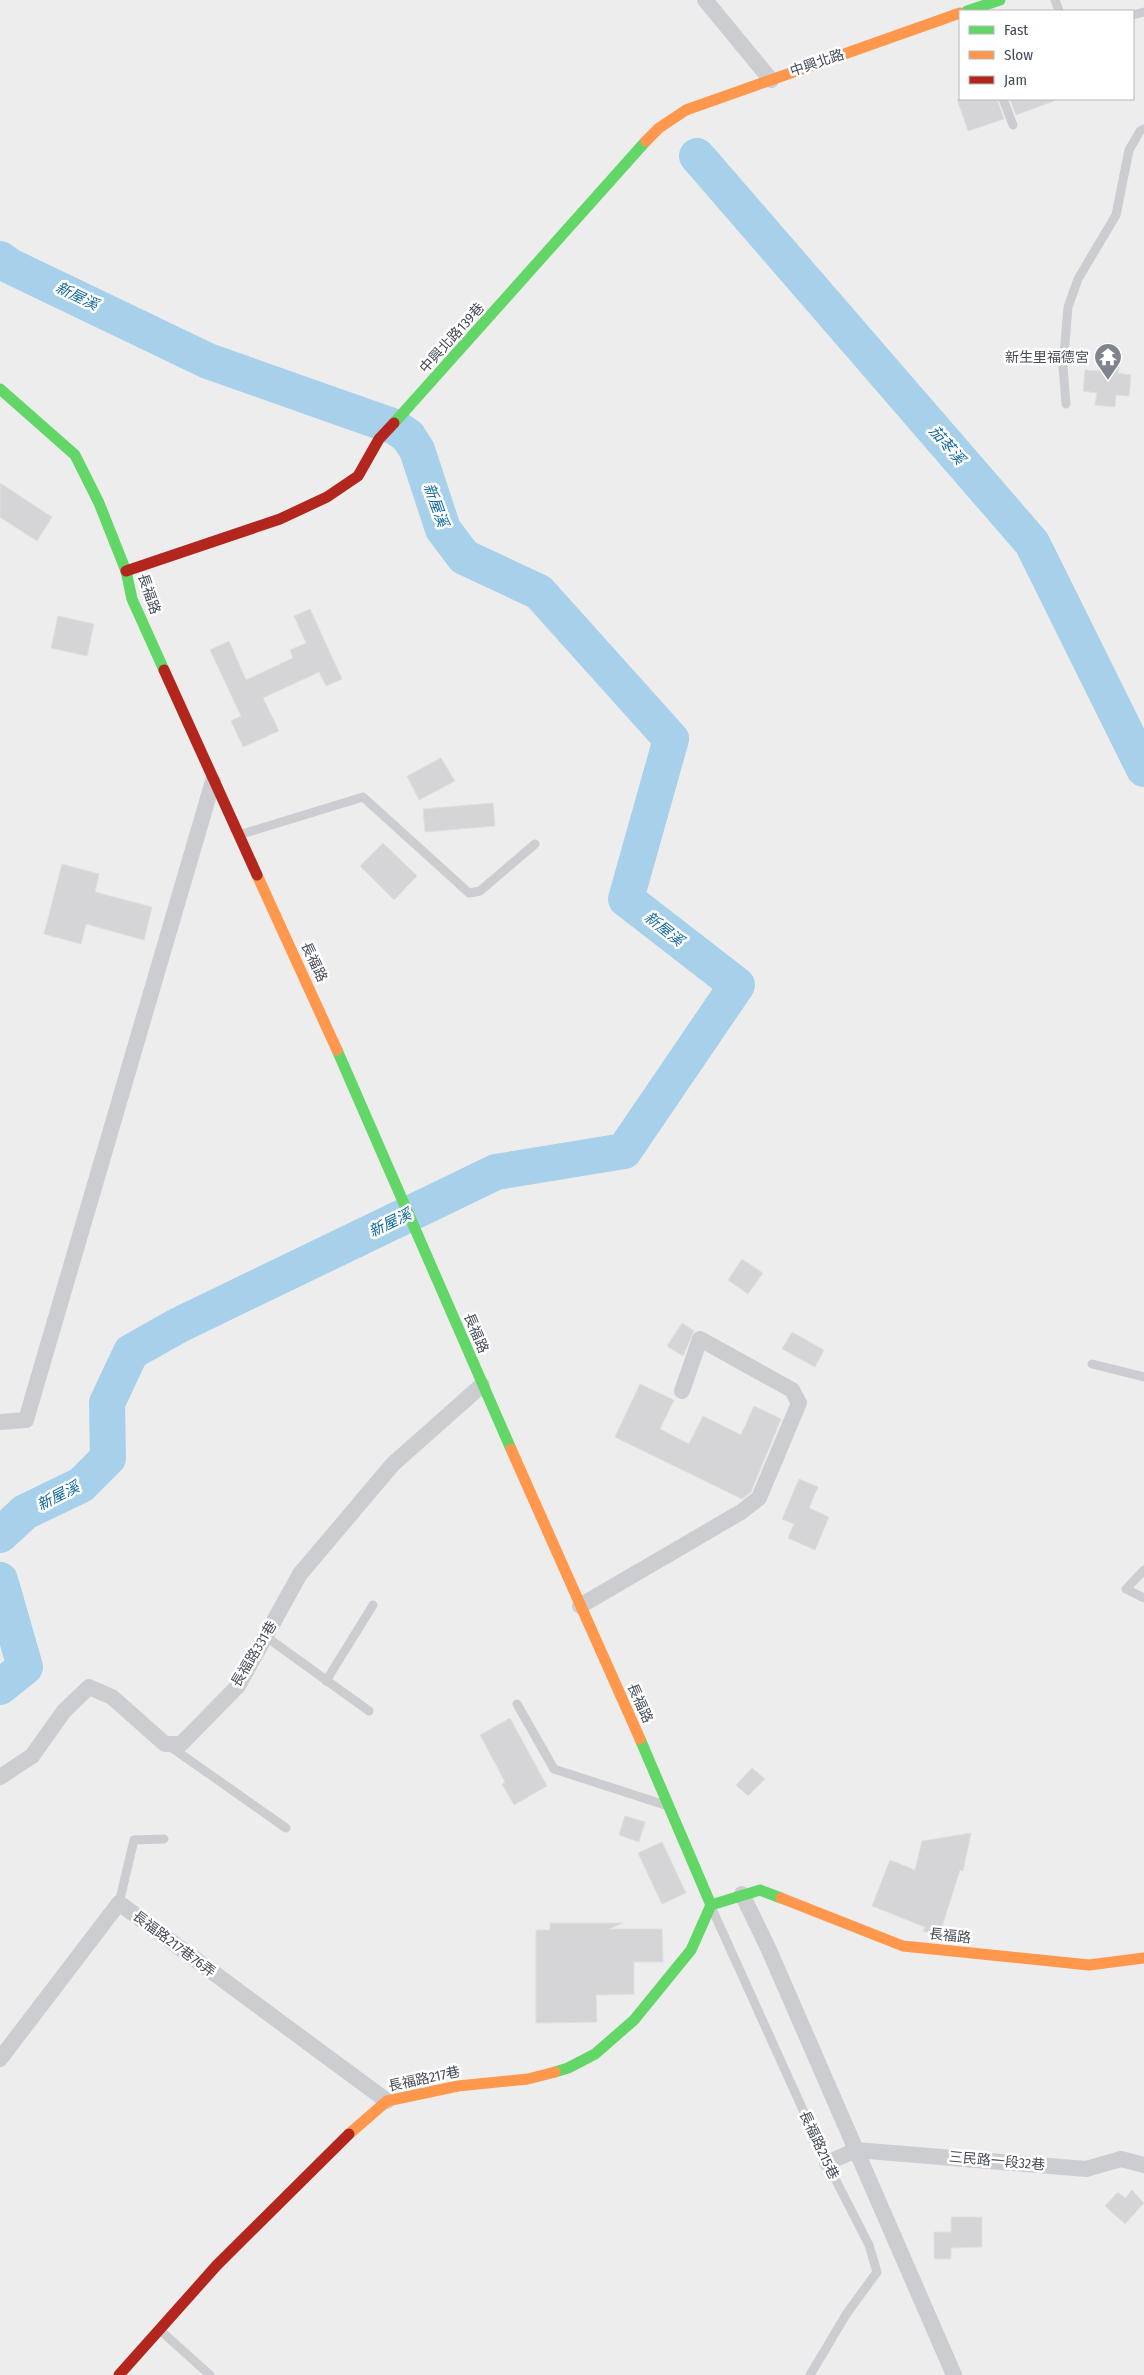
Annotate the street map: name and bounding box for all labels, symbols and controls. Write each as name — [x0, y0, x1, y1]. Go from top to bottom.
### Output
legend — [959, 10, 1134, 100]
text: Fast — [1004, 21, 1028, 39]
street label: 中興北路 — [788, 46, 846, 80]
text: Slow — [1004, 46, 1033, 64]
text: Jam — [1004, 71, 1027, 89]
water label: 新屋溪 — [53, 278, 103, 315]
street label: 中興北路139巷 — [416, 299, 488, 377]
temple icon: 新生里福德宮 — [1093, 342, 1123, 381]
place label: 新生里福德宮 — [1005, 349, 1089, 366]
water label: 茄苳溪 — [925, 422, 970, 469]
water label: 新屋溪 — [420, 481, 453, 531]
street label: 長福路 — [134, 571, 164, 617]
water label: 新屋溪 — [641, 908, 689, 951]
street label: 長福路 — [297, 939, 331, 985]
water label: 新屋溪 — [366, 1204, 416, 1241]
street label: 長福路 — [460, 1310, 492, 1356]
water label: 新屋溪 — [34, 1477, 84, 1514]
street label: 長福路331巷 — [228, 1618, 280, 1690]
street label: 長福路 — [624, 1680, 656, 1726]
street label: 長福路217巷76弄 — [129, 1907, 219, 1981]
street label: 長福路 — [928, 1925, 972, 1947]
street label: 長福路217巷 — [387, 2063, 461, 2095]
street label: 長福路215巷 — [796, 2108, 842, 2182]
street label: 三民路一段32巷 — [948, 2148, 1046, 2174]

